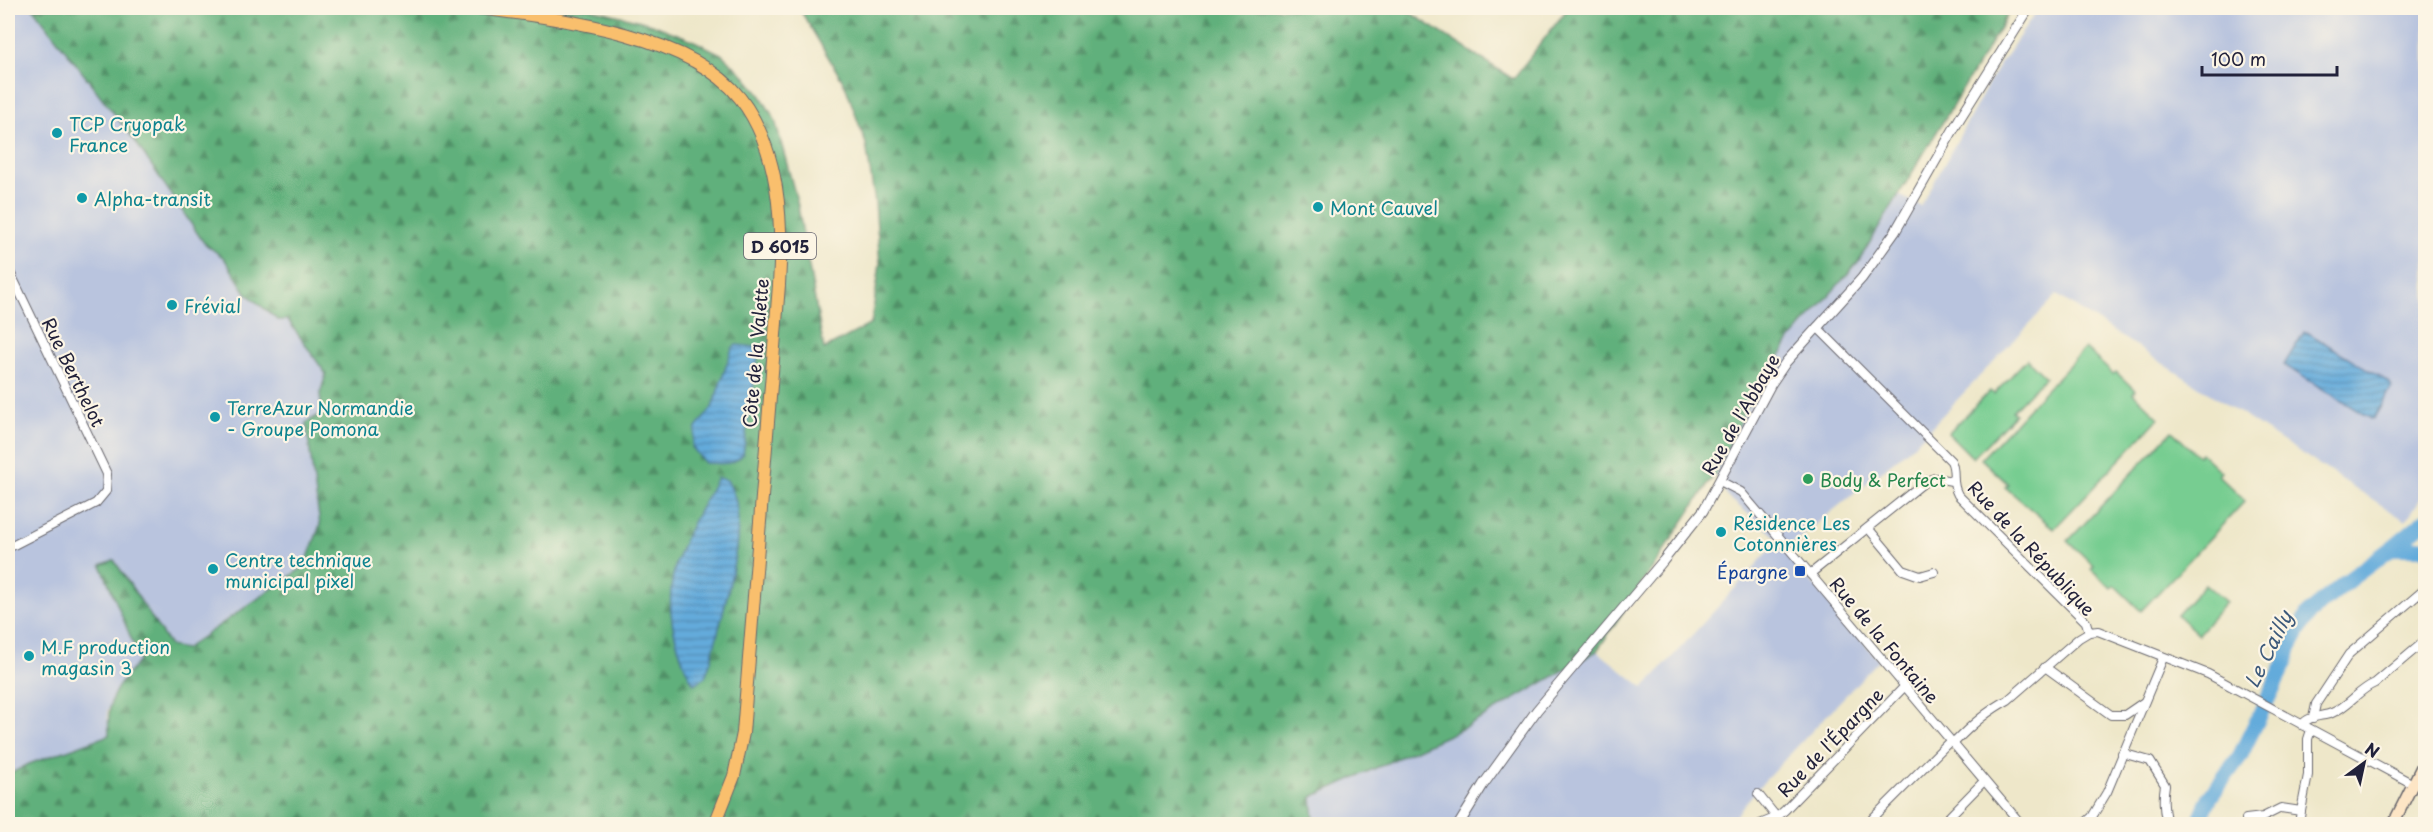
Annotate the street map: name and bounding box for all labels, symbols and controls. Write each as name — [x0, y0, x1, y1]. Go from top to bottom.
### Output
scale bar — [2202, 39, 2337, 77]
text: 100 m — [2211, 45, 2266, 72]
place label: TCP Cryopak France — [69, 110, 185, 158]
marker: TCP Cryopak France — [50, 126, 64, 140]
place label: Alpha-transit — [94, 185, 211, 212]
marker: Alpha-transit — [75, 191, 89, 205]
place label: Mont Cauvel — [1330, 194, 1438, 221]
marker: Mont Cauvel — [1311, 200, 1325, 214]
road number: D 6015 — [744, 233, 816, 259]
street label: Côte de la Valette — [735, 277, 775, 429]
place label: Frévial — [184, 292, 241, 319]
marker: Frévial — [165, 298, 179, 312]
street label: Rue Berthelot — [36, 313, 112, 431]
street label: Rue de l'Abbaye — [1694, 348, 1786, 480]
place label: TerreAzur Normandie - Groupe Pomona — [227, 394, 414, 442]
marker: TerreAzur Normandie - Groupe Pomona — [208, 410, 222, 424]
place label: Body & Perfect — [1820, 466, 1946, 493]
marker: Body & Perfect — [1801, 472, 1815, 486]
street label: Rue de la République — [1962, 474, 2102, 622]
place label: Résidence Les Cotonnières — [1733, 509, 1850, 557]
marker: Résidence Les Cotonnières — [1714, 525, 1728, 539]
place label: Centre technique municipal pixel — [225, 546, 372, 594]
place label: Épargne — [1717, 558, 1788, 585]
marker: Centre technique municipal pixel — [206, 562, 220, 576]
marker: Épargne — [1793, 564, 1807, 578]
street label: Rue de la Fontaine — [1824, 571, 1946, 709]
water label: Le Cailly — [2236, 604, 2300, 693]
place label: M.F production magasin 3 — [41, 633, 170, 681]
marker: M.F production magasin 3 — [22, 649, 36, 663]
street label: Rue de l'Épargne — [1771, 681, 1889, 803]
north arrow — [2334, 733, 2394, 793]
text: N — [2361, 736, 2385, 763]

